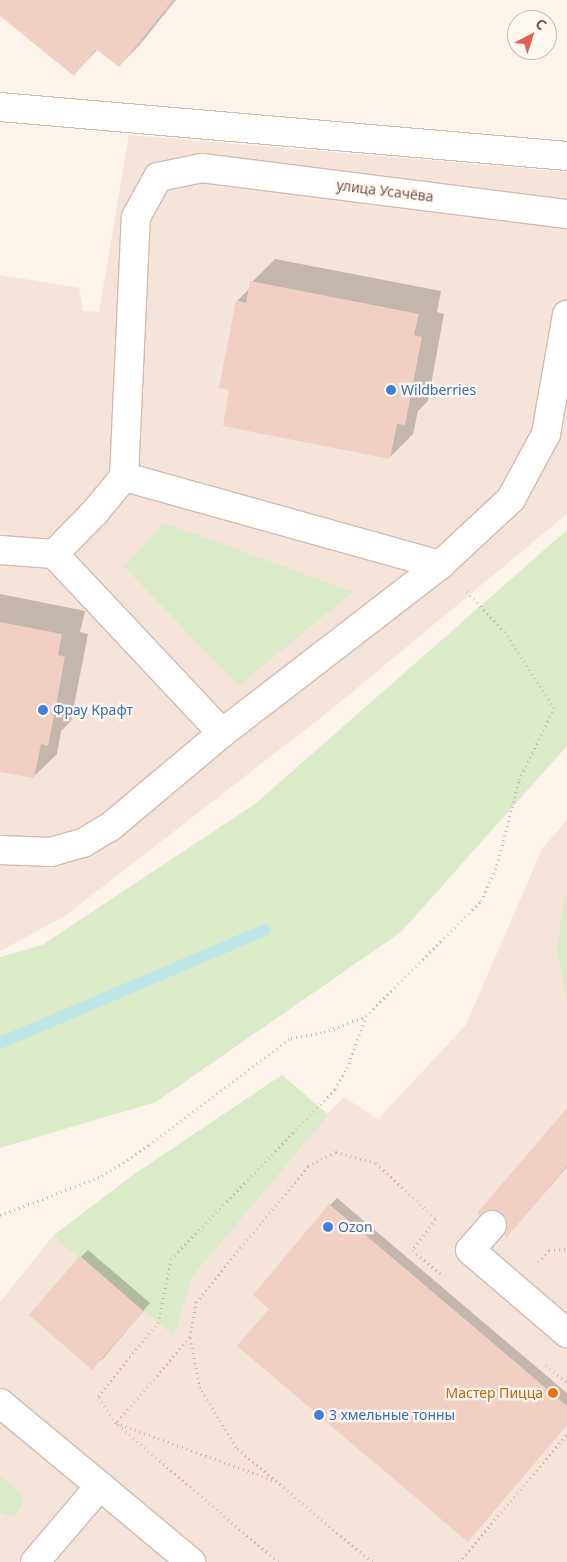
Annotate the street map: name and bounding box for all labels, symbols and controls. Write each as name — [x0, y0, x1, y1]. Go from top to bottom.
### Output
north arrow — [507, 10, 557, 60]
text: С — [532, 14, 551, 34]
street label: улица Усачёва — [336, 177, 434, 205]
place label: Wildberries — [401, 382, 476, 398]
marker: Wildberries — [385, 384, 397, 396]
place label: Фрау Крафт — [53, 702, 133, 718]
marker: Фрау Крафт — [37, 704, 49, 716]
place label: Ozon — [338, 1219, 373, 1235]
marker: Ozon — [322, 1221, 334, 1233]
place label: Мастер Пицца — [446, 1385, 543, 1401]
marker: Мастер Пицца — [547, 1387, 559, 1399]
place label: 3 хмельные тонны — [329, 1407, 455, 1423]
marker: 3 хмельные тонны — [313, 1409, 325, 1421]

